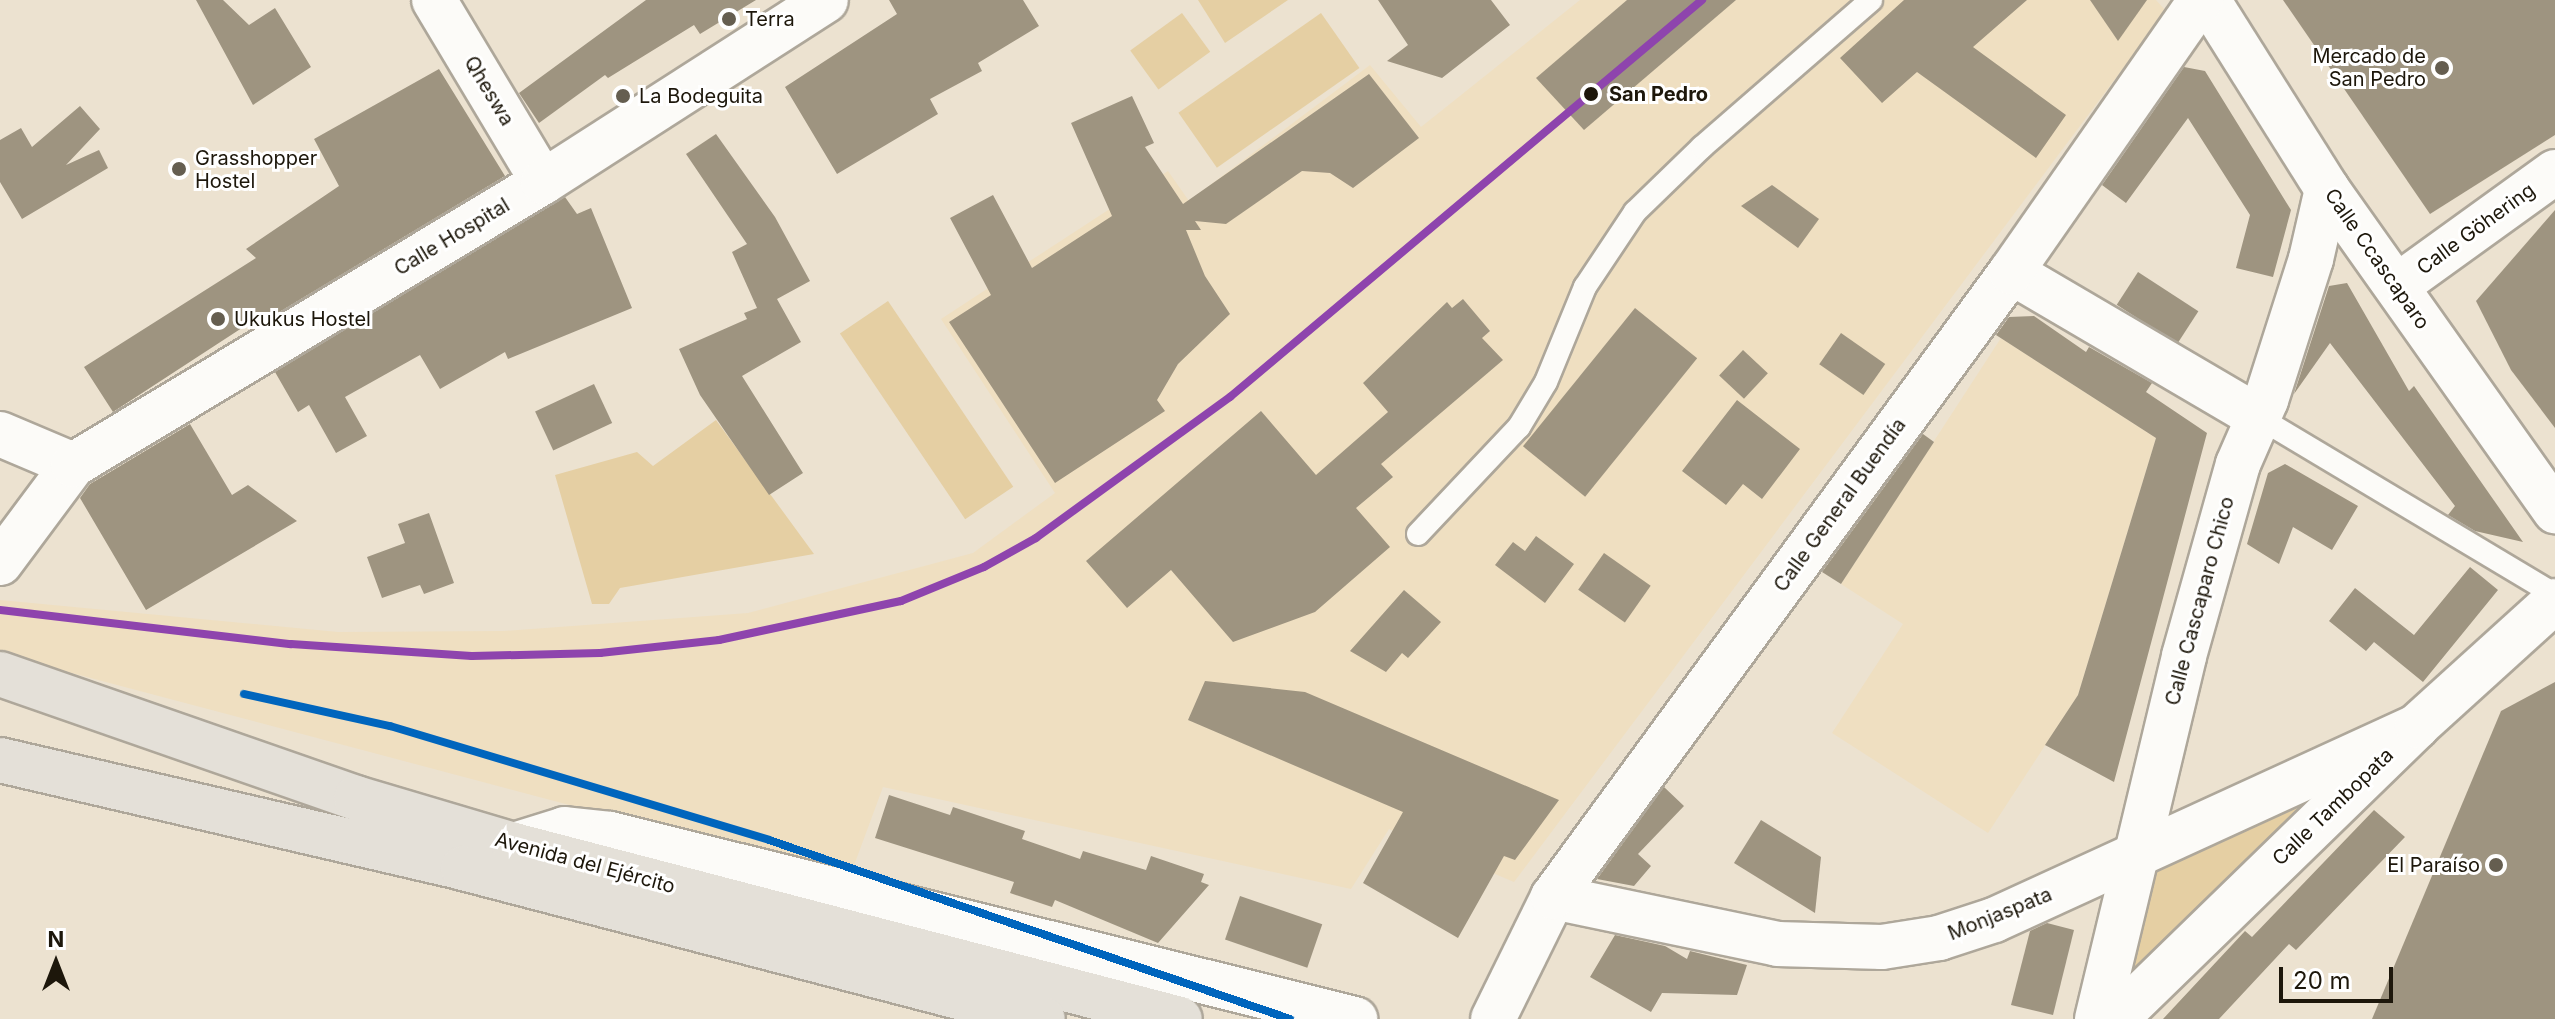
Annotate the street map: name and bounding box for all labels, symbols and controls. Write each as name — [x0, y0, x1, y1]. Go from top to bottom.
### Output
place label: Terra — [745, 7, 795, 31]
marker: Terra — [720, 10, 738, 28]
place label: Mercado de San Pedro — [2312, 44, 2426, 91]
street label: Qheswa — [459, 52, 519, 130]
marker: Mercado de San Pedro — [2433, 59, 2451, 77]
place label: San Pedro — [1609, 82, 1708, 106]
marker: San Pedro — [1580, 83, 1602, 105]
place label: La Bodeguita — [639, 84, 763, 108]
marker: La Bodeguita — [614, 87, 632, 105]
place label: Grasshopper Hostel — [195, 146, 317, 193]
marker: Grasshopper Hostel — [170, 160, 188, 178]
street label: Calle Göhering — [2412, 178, 2540, 280]
street label: Calle Ccascaparo — [2319, 184, 2435, 334]
street label: Calle Hospital — [390, 193, 514, 281]
place label: Ukukus Hostel — [234, 307, 371, 331]
marker: Ukukus Hostel — [209, 310, 227, 328]
street label: Calle General Buendía — [1769, 413, 1911, 597]
street label: Calle Cascaparo Chico — [2161, 494, 2239, 708]
street label: Calle Tambopata — [2268, 743, 2398, 871]
street label: Avenida del Ejército — [492, 827, 678, 899]
place label: El Paraíso — [2387, 853, 2480, 877]
marker: El Paraíso — [2487, 856, 2505, 874]
street label: Monjaspata — [1944, 882, 2056, 946]
north arrow — [16, 923, 96, 1003]
text: N — [48, 926, 64, 952]
scale bar — [2283, 951, 2397, 1001]
text: 20 m — [2293, 966, 2351, 995]

